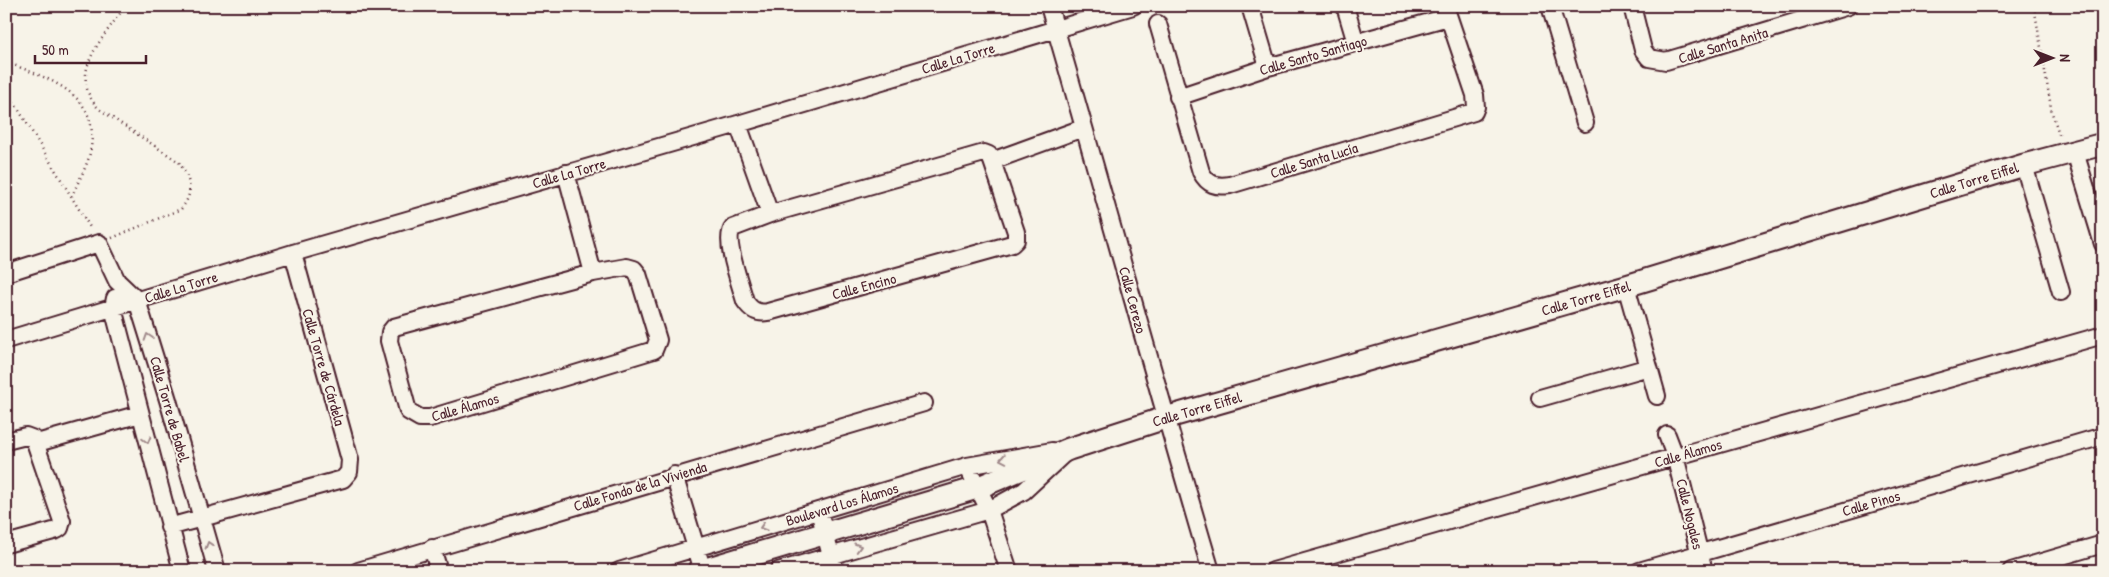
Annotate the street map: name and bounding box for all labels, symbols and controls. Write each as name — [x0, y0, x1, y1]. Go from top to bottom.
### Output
street label: Calle Santa Anita — [1676, 21, 1770, 69]
street label: Calle Santo Santiago — [1257, 30, 1369, 80]
scale bar — [35, 32, 146, 64]
north arrow — [2026, 32, 2076, 82]
street label: Calle La Torre — [919, 37, 997, 79]
text: 50 m — [42, 39, 69, 60]
text: N — [2056, 54, 2075, 62]
street label: Calle Santa Lucía — [1268, 137, 1361, 183]
street label: Calle La Torre — [530, 152, 608, 193]
street label: Calle Torre Eiffel — [1927, 157, 2021, 203]
street label: Calle Cerezo — [1114, 264, 1152, 336]
street label: Calle La Torre — [142, 266, 220, 308]
street label: Calle Encino — [830, 267, 898, 305]
street label: Calle Torre Eiffel — [1539, 275, 1633, 321]
street label: Calle Torre de Cárdela — [297, 306, 351, 428]
one-way arrow — [144, 334, 154, 342]
street label: Calle Torre de Babel — [145, 354, 195, 464]
street label: Calle Torre Eiffel — [1150, 386, 1244, 432]
street label: Calle Álamos — [429, 387, 501, 427]
street label: Calle Álamos — [1652, 433, 1724, 473]
one-way arrow — [141, 436, 151, 444]
one-way arrow — [999, 453, 1008, 464]
street label: Calle Fondo de la Vivienda — [571, 456, 709, 516]
street label: Calle Nogales — [1671, 476, 1709, 552]
street label: Boulevard Los Álamos — [783, 477, 901, 531]
street label: Calle Pinos — [1840, 485, 1903, 521]
one-way arrow — [759, 522, 768, 532]
one-way arrow — [205, 541, 215, 549]
one-way arrow — [854, 542, 863, 553]

